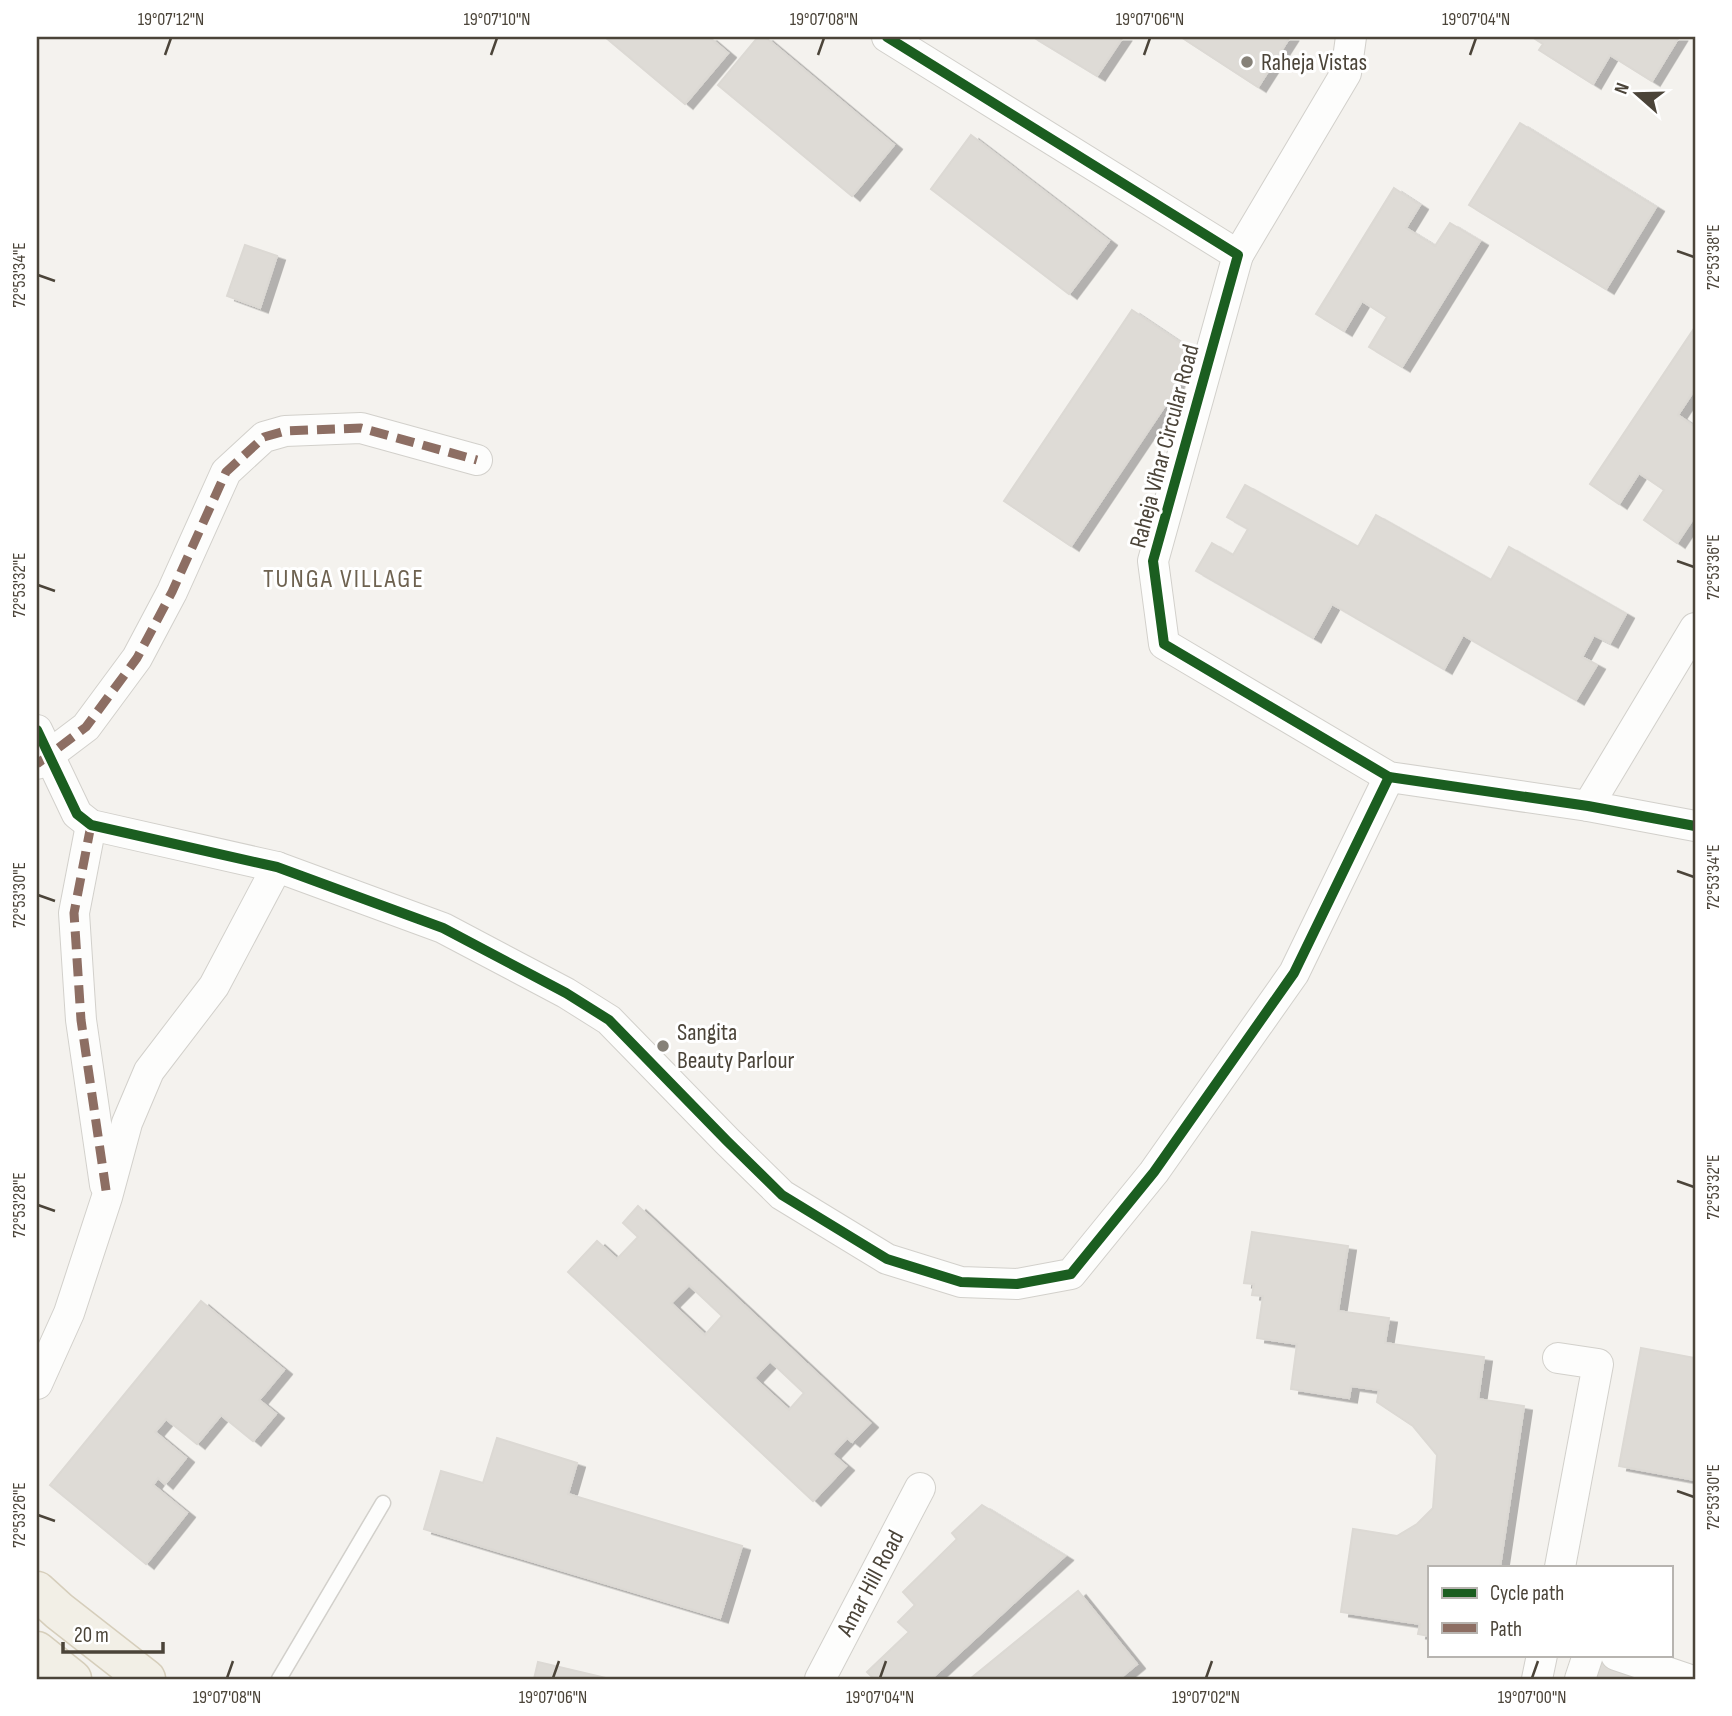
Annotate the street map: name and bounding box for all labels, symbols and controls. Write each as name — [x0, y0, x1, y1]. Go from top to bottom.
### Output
text: 19°07'12"N — [138, 9, 204, 30]
text: 19°07'10"N — [464, 9, 530, 30]
text: 19°07'08"N — [790, 9, 858, 30]
text: 19°07'06"N — [1116, 9, 1184, 30]
text: 19°07'04"N — [1442, 9, 1510, 30]
place label: Raheja Vistas — [1261, 48, 1367, 77]
marker: Raheja Vistas — [1239, 54, 1255, 70]
north arrow — [1602, 60, 1672, 130]
text: N — [1610, 80, 1635, 97]
text: 72°53'38"E — [1703, 224, 1724, 290]
text: 72°53'34"E — [9, 242, 30, 308]
street label: Raheja Vihar Circular Road — [1123, 341, 1206, 551]
text: 72°53'36"E — [1703, 534, 1724, 600]
text: 72°53'32"E — [9, 552, 30, 618]
district label: TUNGA VILLAGE — [263, 564, 425, 595]
text: 72°53'34"E — [1703, 844, 1724, 910]
text: 72°53'30"E — [9, 862, 30, 928]
place label: Sangita Beauty Parlour — [677, 1018, 794, 1075]
marker: Sangita Beauty Parlour — [655, 1038, 671, 1054]
text: 72°53'32"E — [1703, 1154, 1724, 1220]
text: 72°53'28"E — [9, 1172, 30, 1238]
text: 72°53'30"E — [1703, 1464, 1724, 1530]
text: 72°53'26"E — [9, 1482, 30, 1548]
street label: Amar Hill Road — [830, 1525, 910, 1642]
legend — [1428, 1566, 1672, 1656]
text: Cycle path — [1490, 1581, 1564, 1606]
scale bar — [63, 1611, 163, 1655]
text: Path — [1490, 1617, 1522, 1642]
text: 20 m — [74, 1623, 109, 1648]
text: 19°07'08"N — [193, 1687, 261, 1708]
text: 19°07'06"N — [519, 1687, 587, 1708]
text: 19°07'04"N — [846, 1687, 914, 1708]
text: 19°07'02"N — [1172, 1687, 1240, 1708]
text: 19°07'00"N — [1498, 1687, 1566, 1708]

